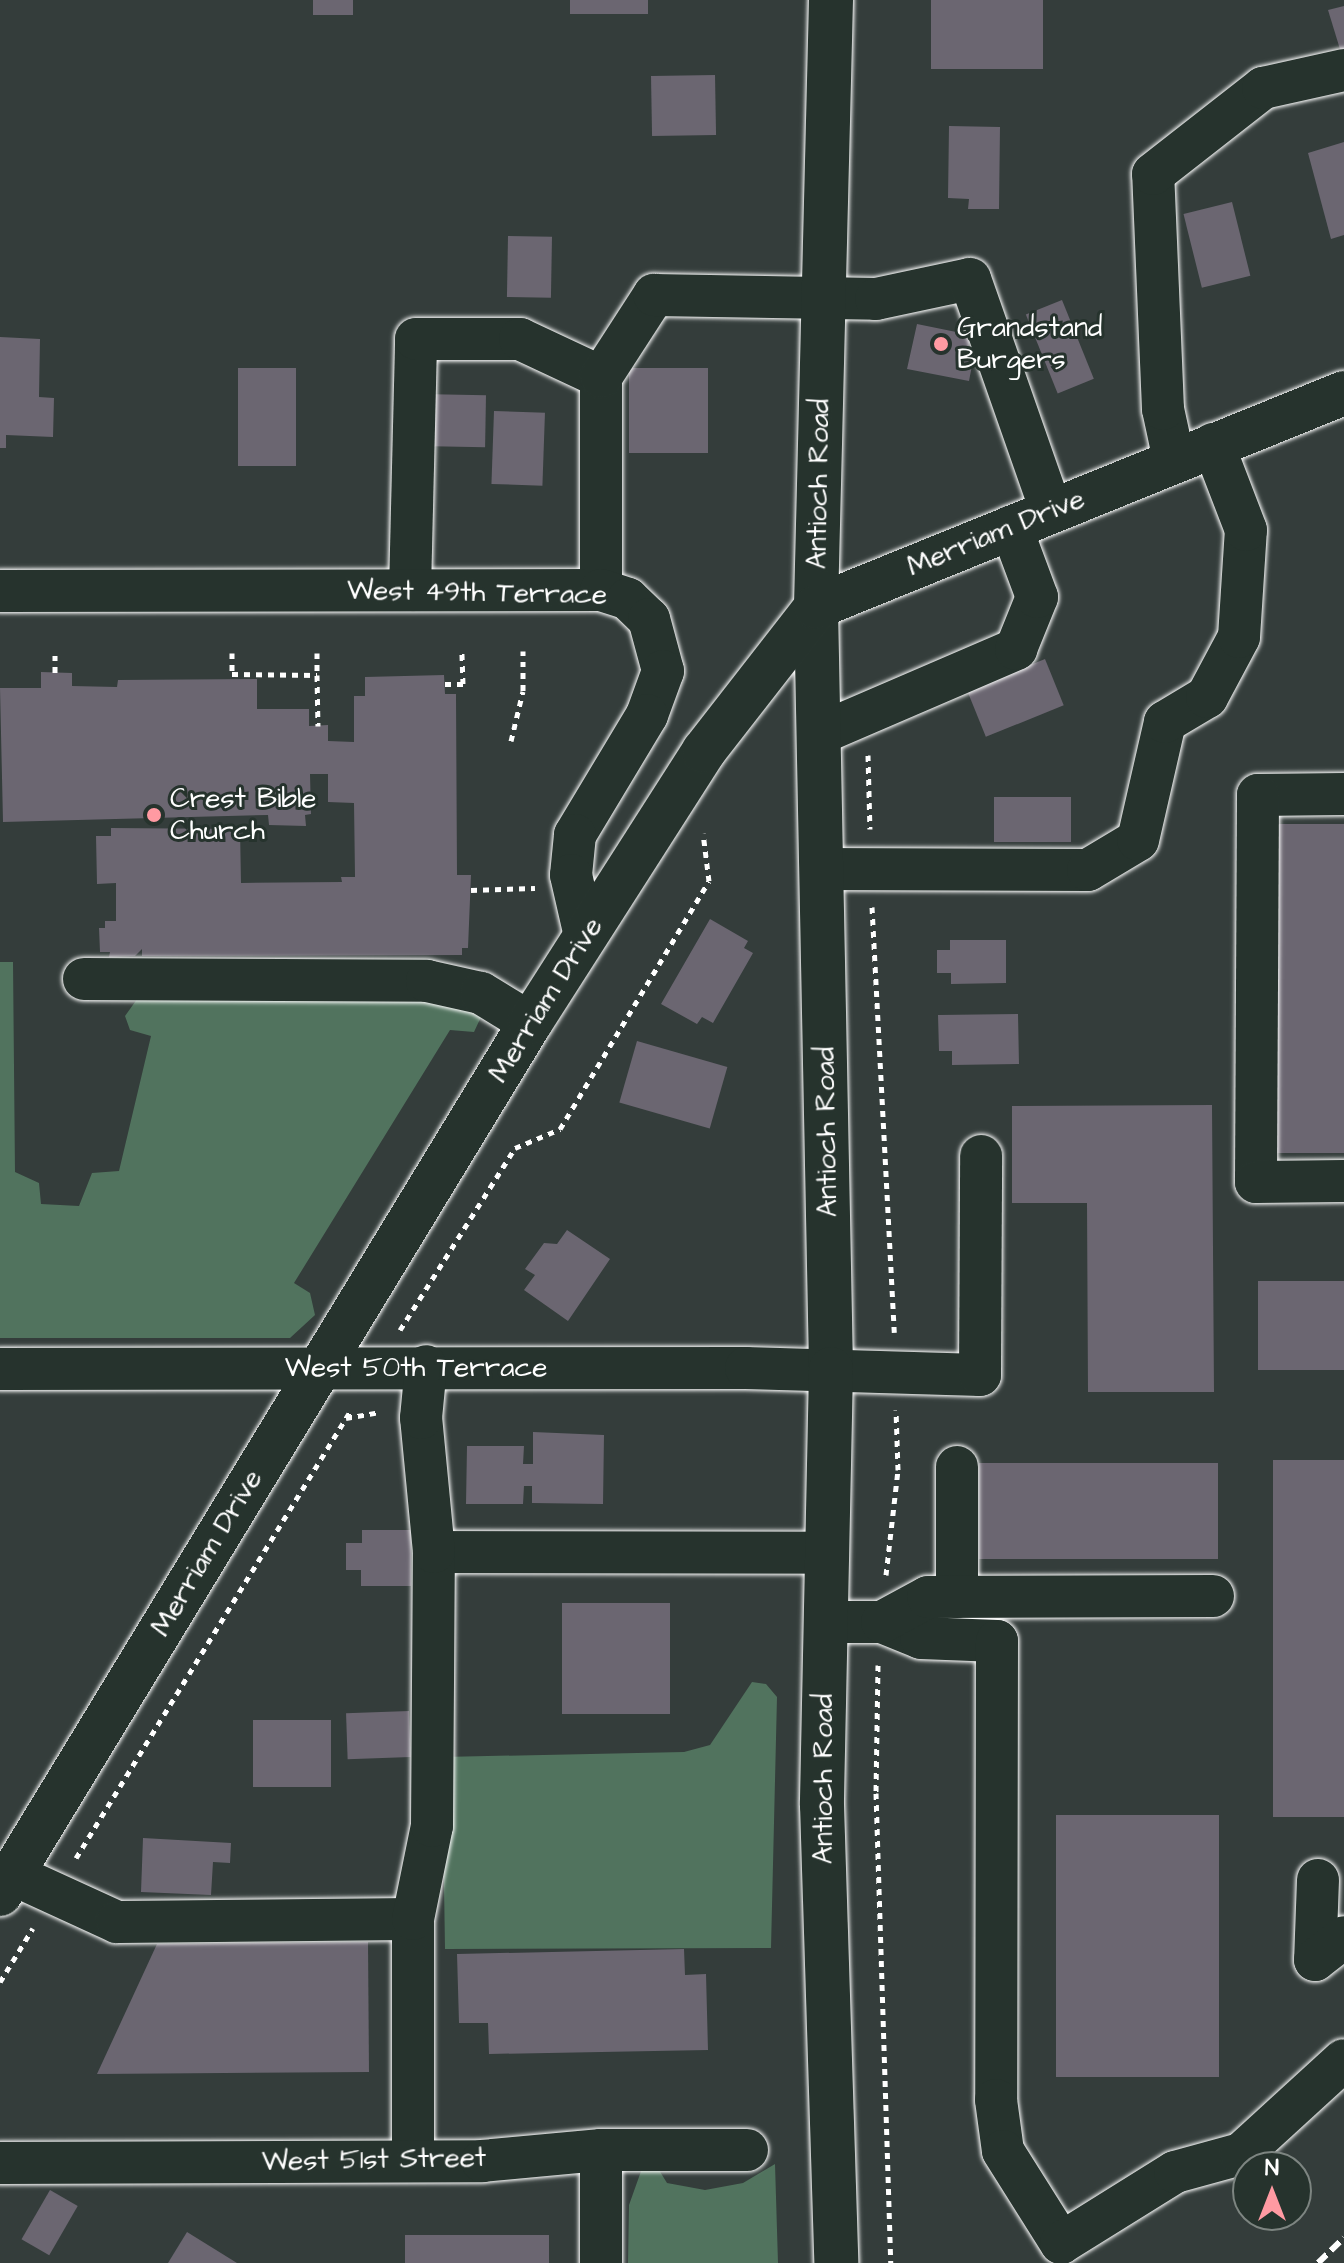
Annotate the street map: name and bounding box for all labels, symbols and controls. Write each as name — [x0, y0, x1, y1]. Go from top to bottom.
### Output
place label: Grandstand Burgers — [957, 311, 1102, 377]
marker: Grandstand Burgers — [932, 335, 950, 353]
street label: Antioch Road — [801, 399, 837, 569]
street label: Merriam Drive — [902, 482, 1090, 584]
street label: West 49th Terrace — [347, 574, 607, 612]
place label: Crest Bible Church — [170, 782, 316, 848]
marker: Crest Bible Church — [145, 806, 163, 824]
street label: Merriam Drive — [482, 911, 610, 1089]
street label: Antioch Road — [809, 1047, 845, 1217]
street label: West 50th Terrace — [285, 1351, 547, 1385]
street label: Merriam Drive — [144, 1464, 270, 1642]
street label: Antioch Road — [807, 1694, 841, 1864]
street label: West 51st Street — [262, 2141, 486, 2179]
north arrow — [1232, 2151, 1312, 2231]
text: N — [1265, 2153, 1279, 2184]

